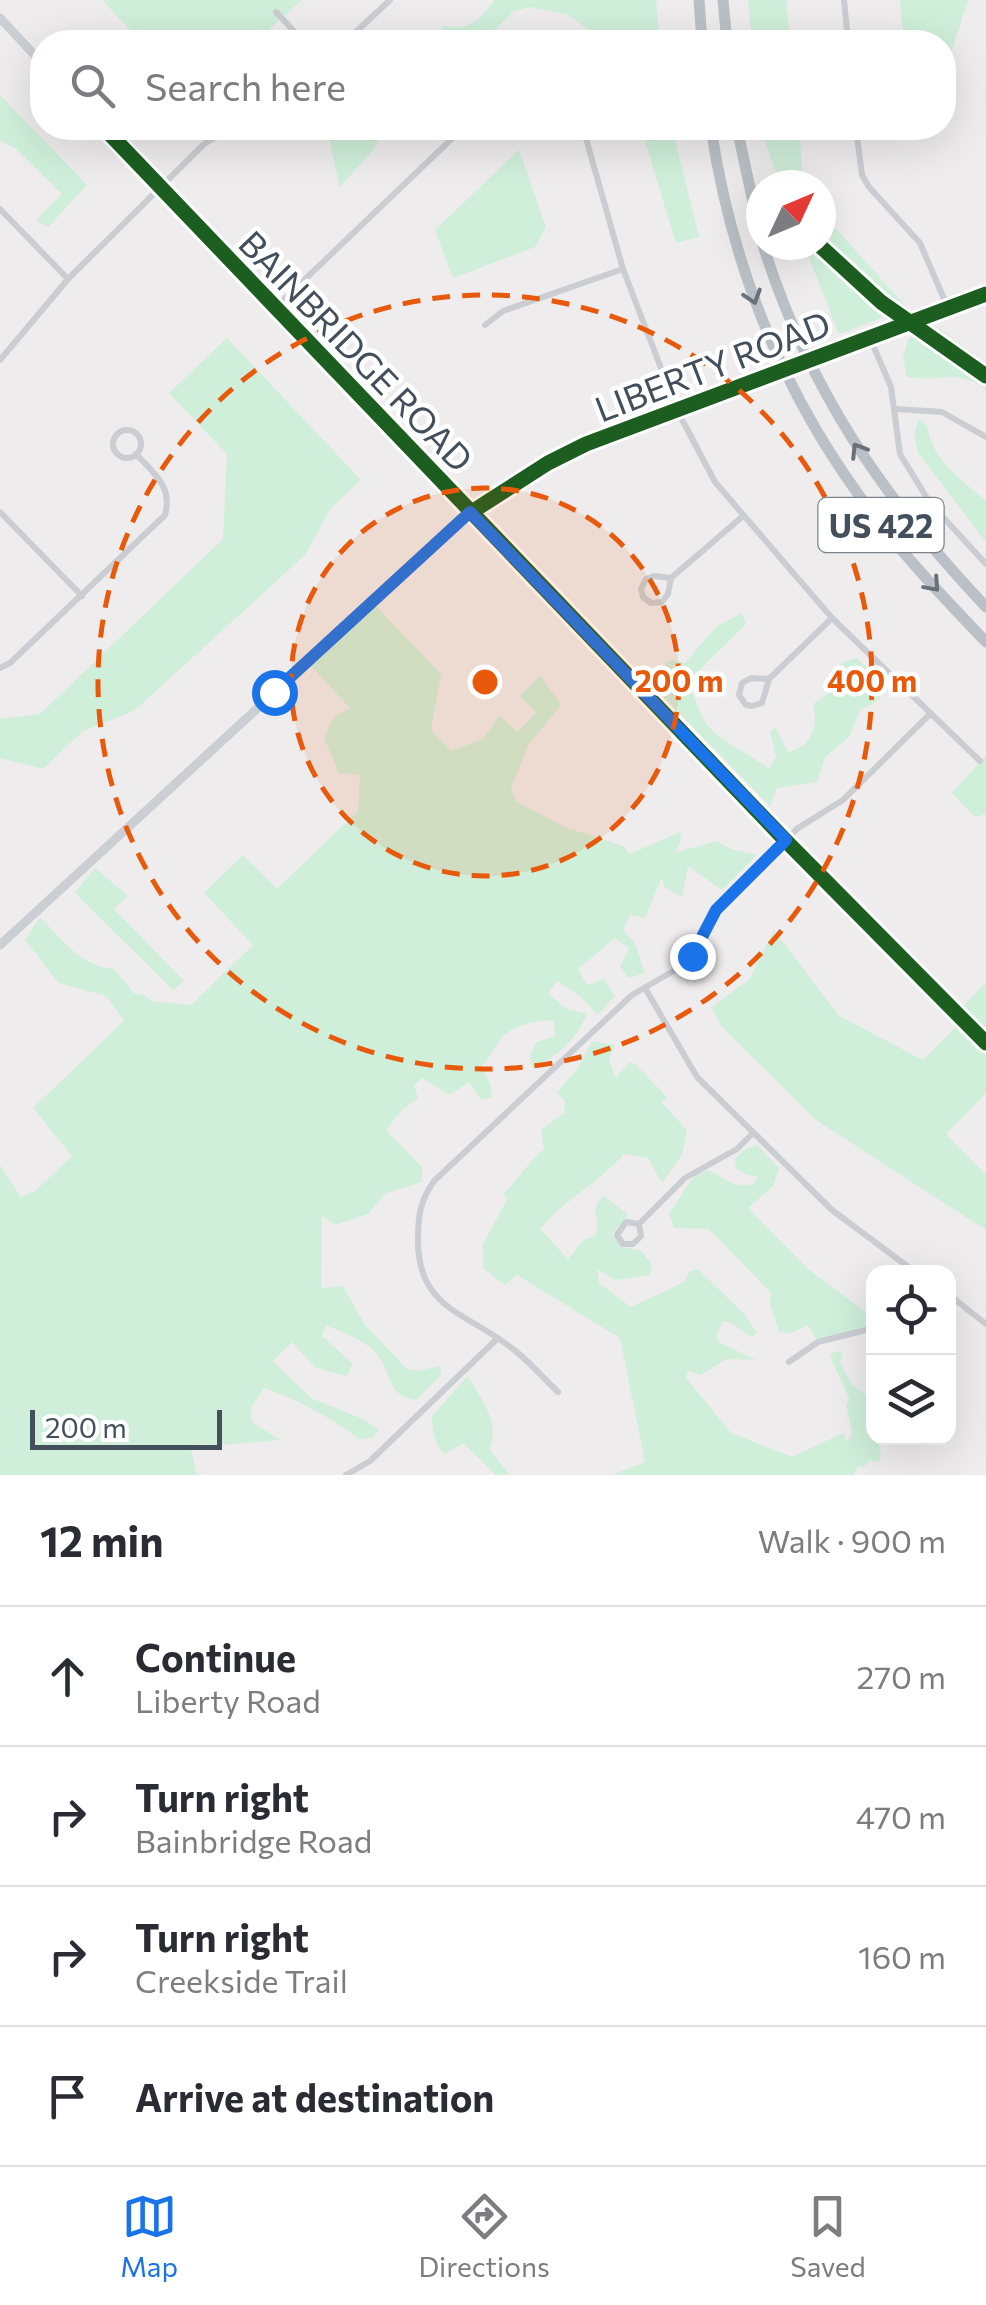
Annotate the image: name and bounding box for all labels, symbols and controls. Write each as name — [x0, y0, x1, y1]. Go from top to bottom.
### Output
search box — [30, 30, 956, 140]
icon: search — [65, 58, 120, 113]
text: Search here — [145, 62, 346, 109]
north arrow — [746, 170, 836, 260]
street label: BAINBRIDGE ROAD — [231, 221, 483, 479]
one-way arrow — [741, 288, 761, 305]
street label: LIBERTY ROAD — [588, 300, 836, 430]
one-way arrow — [852, 443, 871, 461]
road number: US 422 — [818, 498, 944, 552]
one-way arrow — [922, 573, 940, 592]
text: 200 m — [635, 661, 723, 698]
text: 400 m — [827, 661, 917, 698]
centre of rings — [467, 664, 503, 700]
route start — [252, 670, 298, 716]
route end — [670, 934, 716, 980]
map controls — [866, 1265, 956, 1445]
button: locate — [866, 1265, 956, 1355]
button: layers — [866, 1355, 956, 1445]
scale bar — [30, 1405, 222, 1450]
text: 200 m — [45, 1410, 127, 1444]
text: 12 min — [40, 1514, 164, 1566]
text: Walk · 900 m — [758, 1520, 946, 1560]
text: Continue — [135, 1633, 296, 1680]
icon: ahead — [40, 1649, 95, 1704]
text: 270 m — [857, 1656, 946, 1696]
text: Liberty Road — [135, 1680, 321, 1720]
text: Turn right — [135, 1773, 309, 1820]
icon: right — [40, 1789, 95, 1844]
text: 470 m — [856, 1796, 946, 1836]
text: Bainbridge Road — [135, 1820, 372, 1860]
text: Turn right — [135, 1913, 309, 1960]
icon: right — [40, 1929, 95, 1984]
text: 160 m — [858, 1936, 946, 1976]
text: Creekside Trail — [135, 1960, 348, 2000]
icon: arrive — [40, 2069, 95, 2124]
text: Arrive at destination — [135, 2073, 494, 2120]
tab: Map — [120, 2189, 178, 2283]
tab: Directions — [418, 2189, 550, 2283]
tab: Saved — [790, 2189, 866, 2283]

